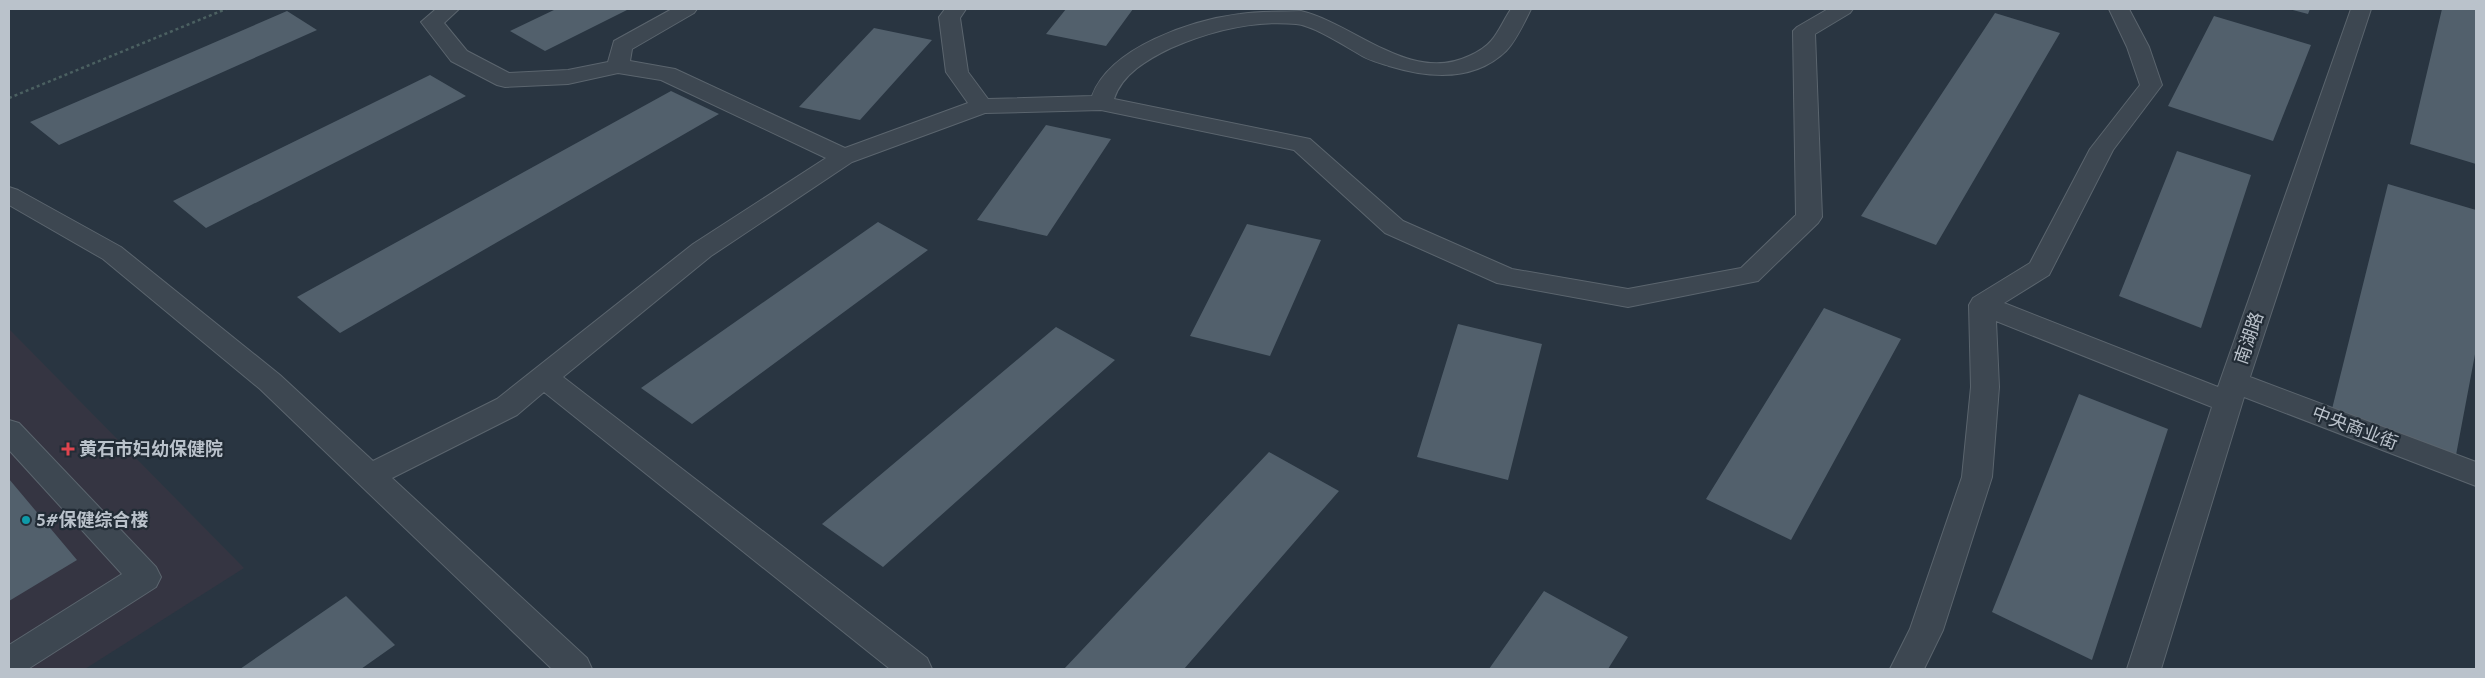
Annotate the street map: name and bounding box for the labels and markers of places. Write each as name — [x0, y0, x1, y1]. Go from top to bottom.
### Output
place label: 黄石市妇幼保健院 — [79, 438, 223, 460]
marker: 黄石市妇幼保健院 — [61, 442, 75, 456]
place label: 5#保健综合楼 — [36, 509, 148, 531]
marker: 5#保健综合楼 — [20, 514, 32, 526]

